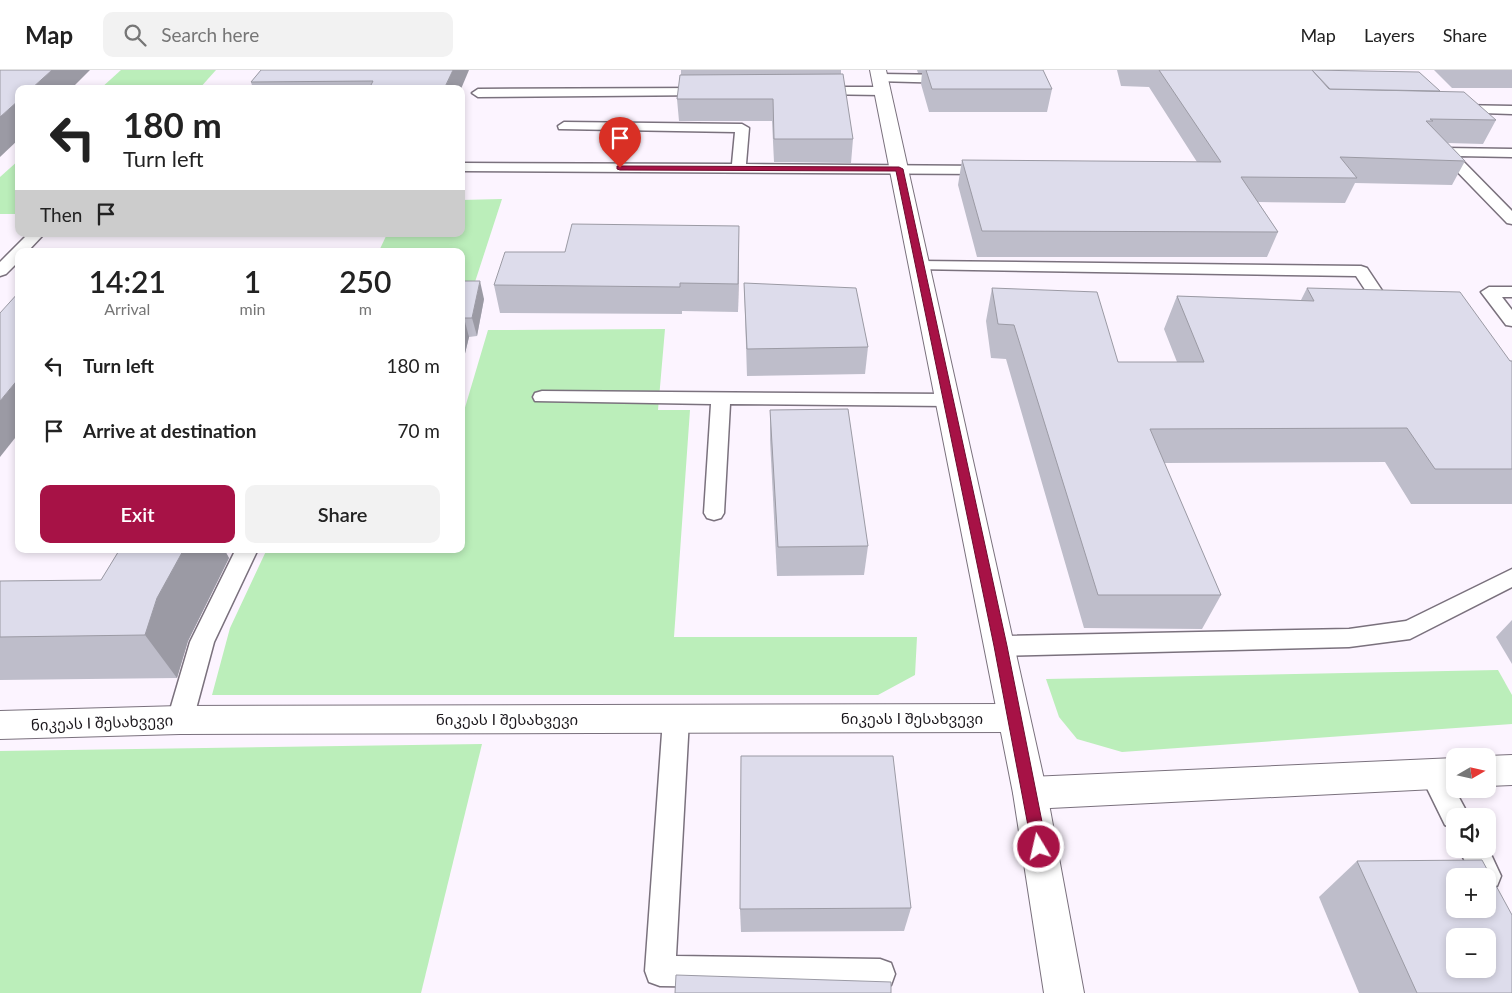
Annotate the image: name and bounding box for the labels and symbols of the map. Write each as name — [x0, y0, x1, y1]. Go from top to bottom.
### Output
pin — [599, 117, 641, 168]
street label: ნიკეას I შესახვევი — [841, 709, 983, 728]
street label: ნიკეას I შესახვევი — [436, 710, 578, 729]
street label: ნიკეას I შესახვევი — [31, 711, 174, 734]
north arrow — [1446, 748, 1496, 798]
position arrow — [1012, 820, 1064, 872]

